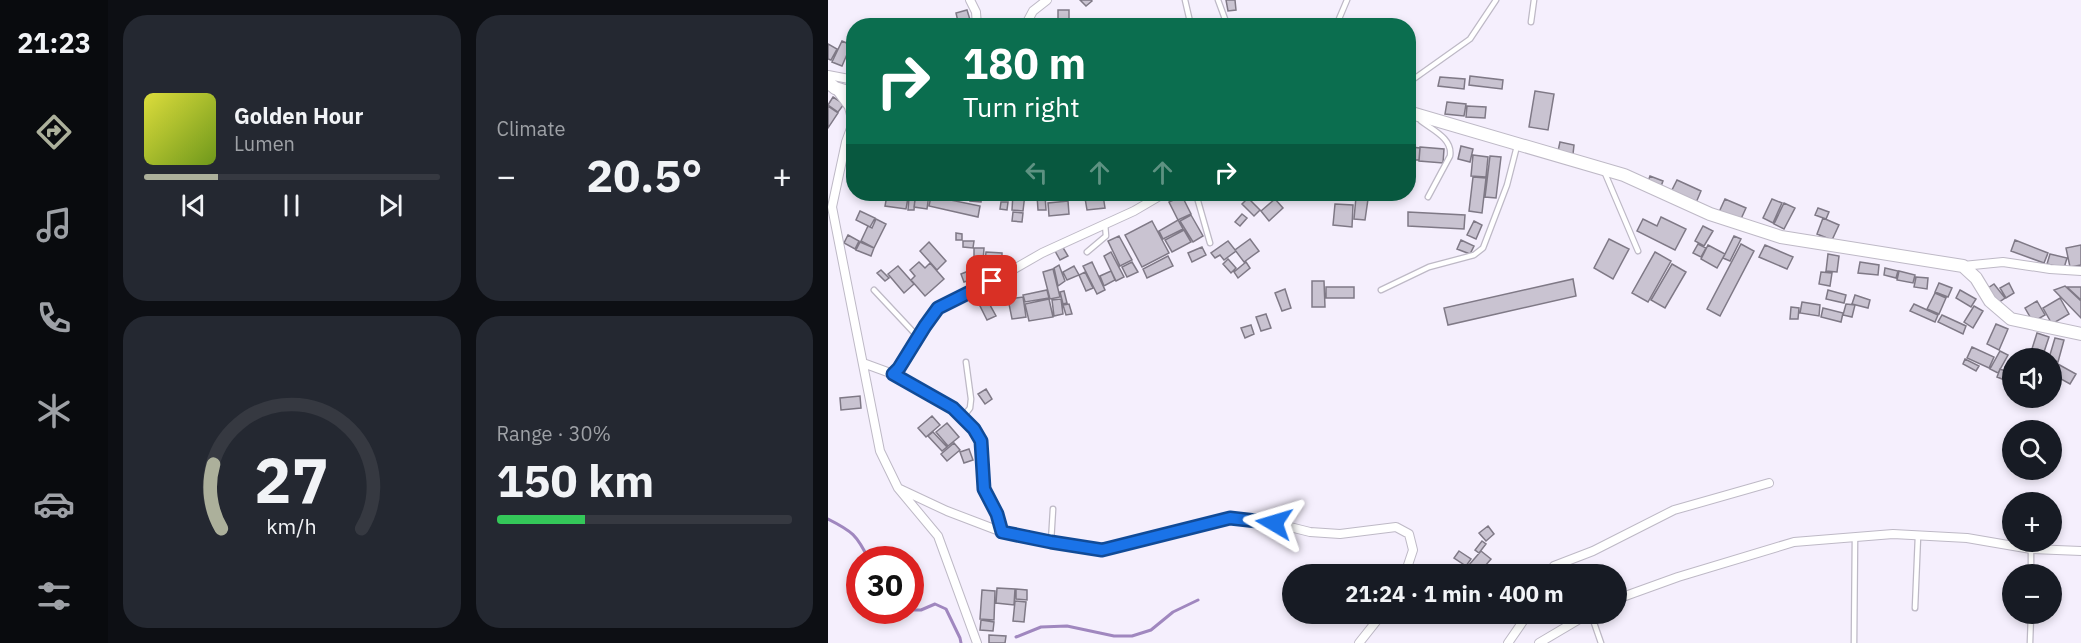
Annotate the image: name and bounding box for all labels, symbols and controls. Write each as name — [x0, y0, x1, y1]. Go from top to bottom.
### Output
text: 21:23 — [17, 25, 91, 60]
text: 180 m — [963, 36, 1086, 91]
icon: right — [864, 42, 942, 120]
text: Turn right — [963, 89, 1080, 124]
text: Golden Hour — [234, 101, 363, 130]
icon: directions — [33, 111, 75, 153]
text: Climate — [497, 115, 565, 142]
text: Lumen — [234, 130, 295, 157]
text: 20.5° — [586, 146, 702, 204]
text: − — [497, 154, 516, 197]
text: + — [772, 154, 792, 197]
icon: left — [1020, 156, 1053, 189]
icon: ahead — [1083, 156, 1116, 189]
icon: ahead — [1146, 156, 1179, 189]
icon: right — [1209, 156, 1242, 189]
icon: previous — [177, 189, 210, 222]
icon: pause — [275, 189, 308, 222]
icon: next — [374, 189, 407, 222]
icon: music — [33, 204, 75, 246]
pin — [966, 255, 1017, 306]
icon: arrive — [975, 264, 1008, 297]
icon: phone — [33, 297, 75, 339]
map controls — [2002, 348, 2062, 624]
button: sound — [2002, 348, 2062, 408]
icon: climate — [33, 390, 75, 432]
text: Range · 30% — [497, 420, 611, 447]
button: search — [2002, 420, 2062, 480]
text: 27 — [254, 439, 329, 520]
text: 150 km — [497, 451, 654, 509]
icon: car — [33, 483, 75, 525]
position arrow — [1242, 491, 1306, 555]
button: + — [2002, 492, 2062, 552]
text: km/h — [267, 512, 317, 540]
speed limit sign: 30 — [846, 546, 924, 624]
button: − — [2002, 564, 2062, 624]
icon: filters — [33, 575, 75, 617]
text: 21:24 · 1 min · 400 m — [1345, 579, 1564, 608]

